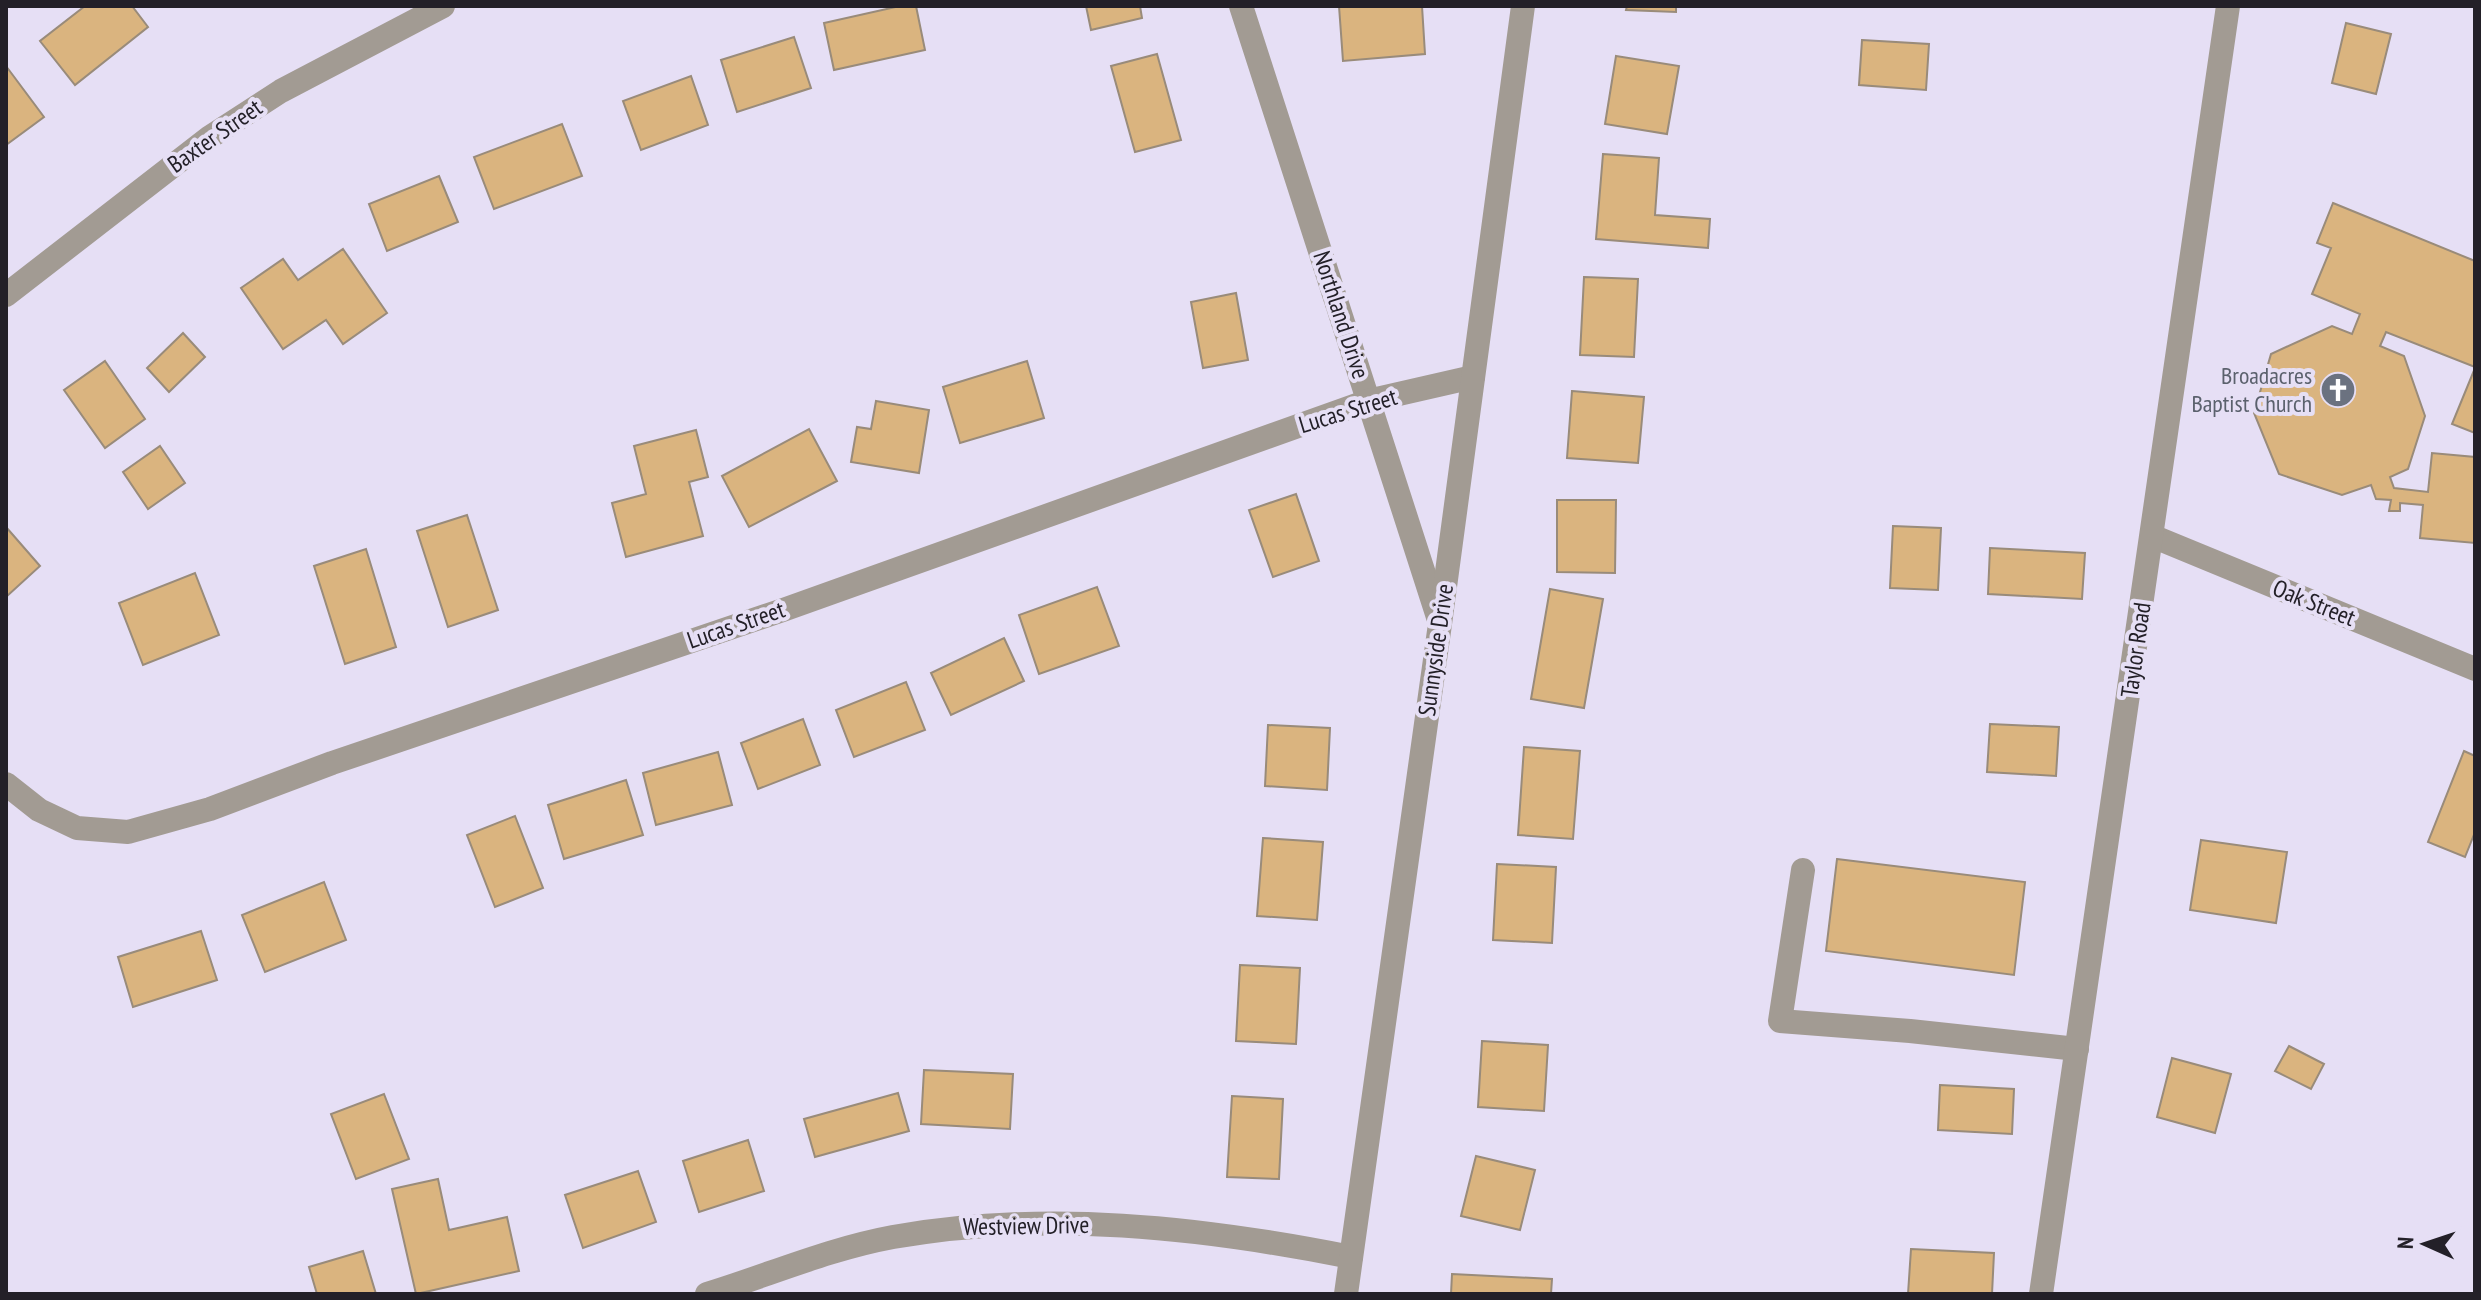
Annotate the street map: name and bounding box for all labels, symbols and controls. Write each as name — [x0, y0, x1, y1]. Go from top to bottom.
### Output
street label: Baxter Street — [161, 92, 268, 179]
street label: Northland Drive — [1306, 247, 1377, 383]
place label: Broadacres Baptist Church — [2191, 360, 2312, 419]
church icon: Broadacres Baptist Church — [2319, 371, 2357, 409]
street label: Lucas Street — [1295, 381, 1401, 440]
street label: Oak Street — [2268, 572, 2360, 633]
street label: Sunnyside Drive — [1411, 582, 1460, 718]
street label: Lucas Street — [683, 593, 789, 656]
street label: Taylor Road — [2113, 600, 2158, 700]
north arrow — [2385, 1204, 2465, 1284]
street label: Westview Drive — [963, 1209, 1089, 1242]
text: N — [2391, 1236, 2419, 1250]

